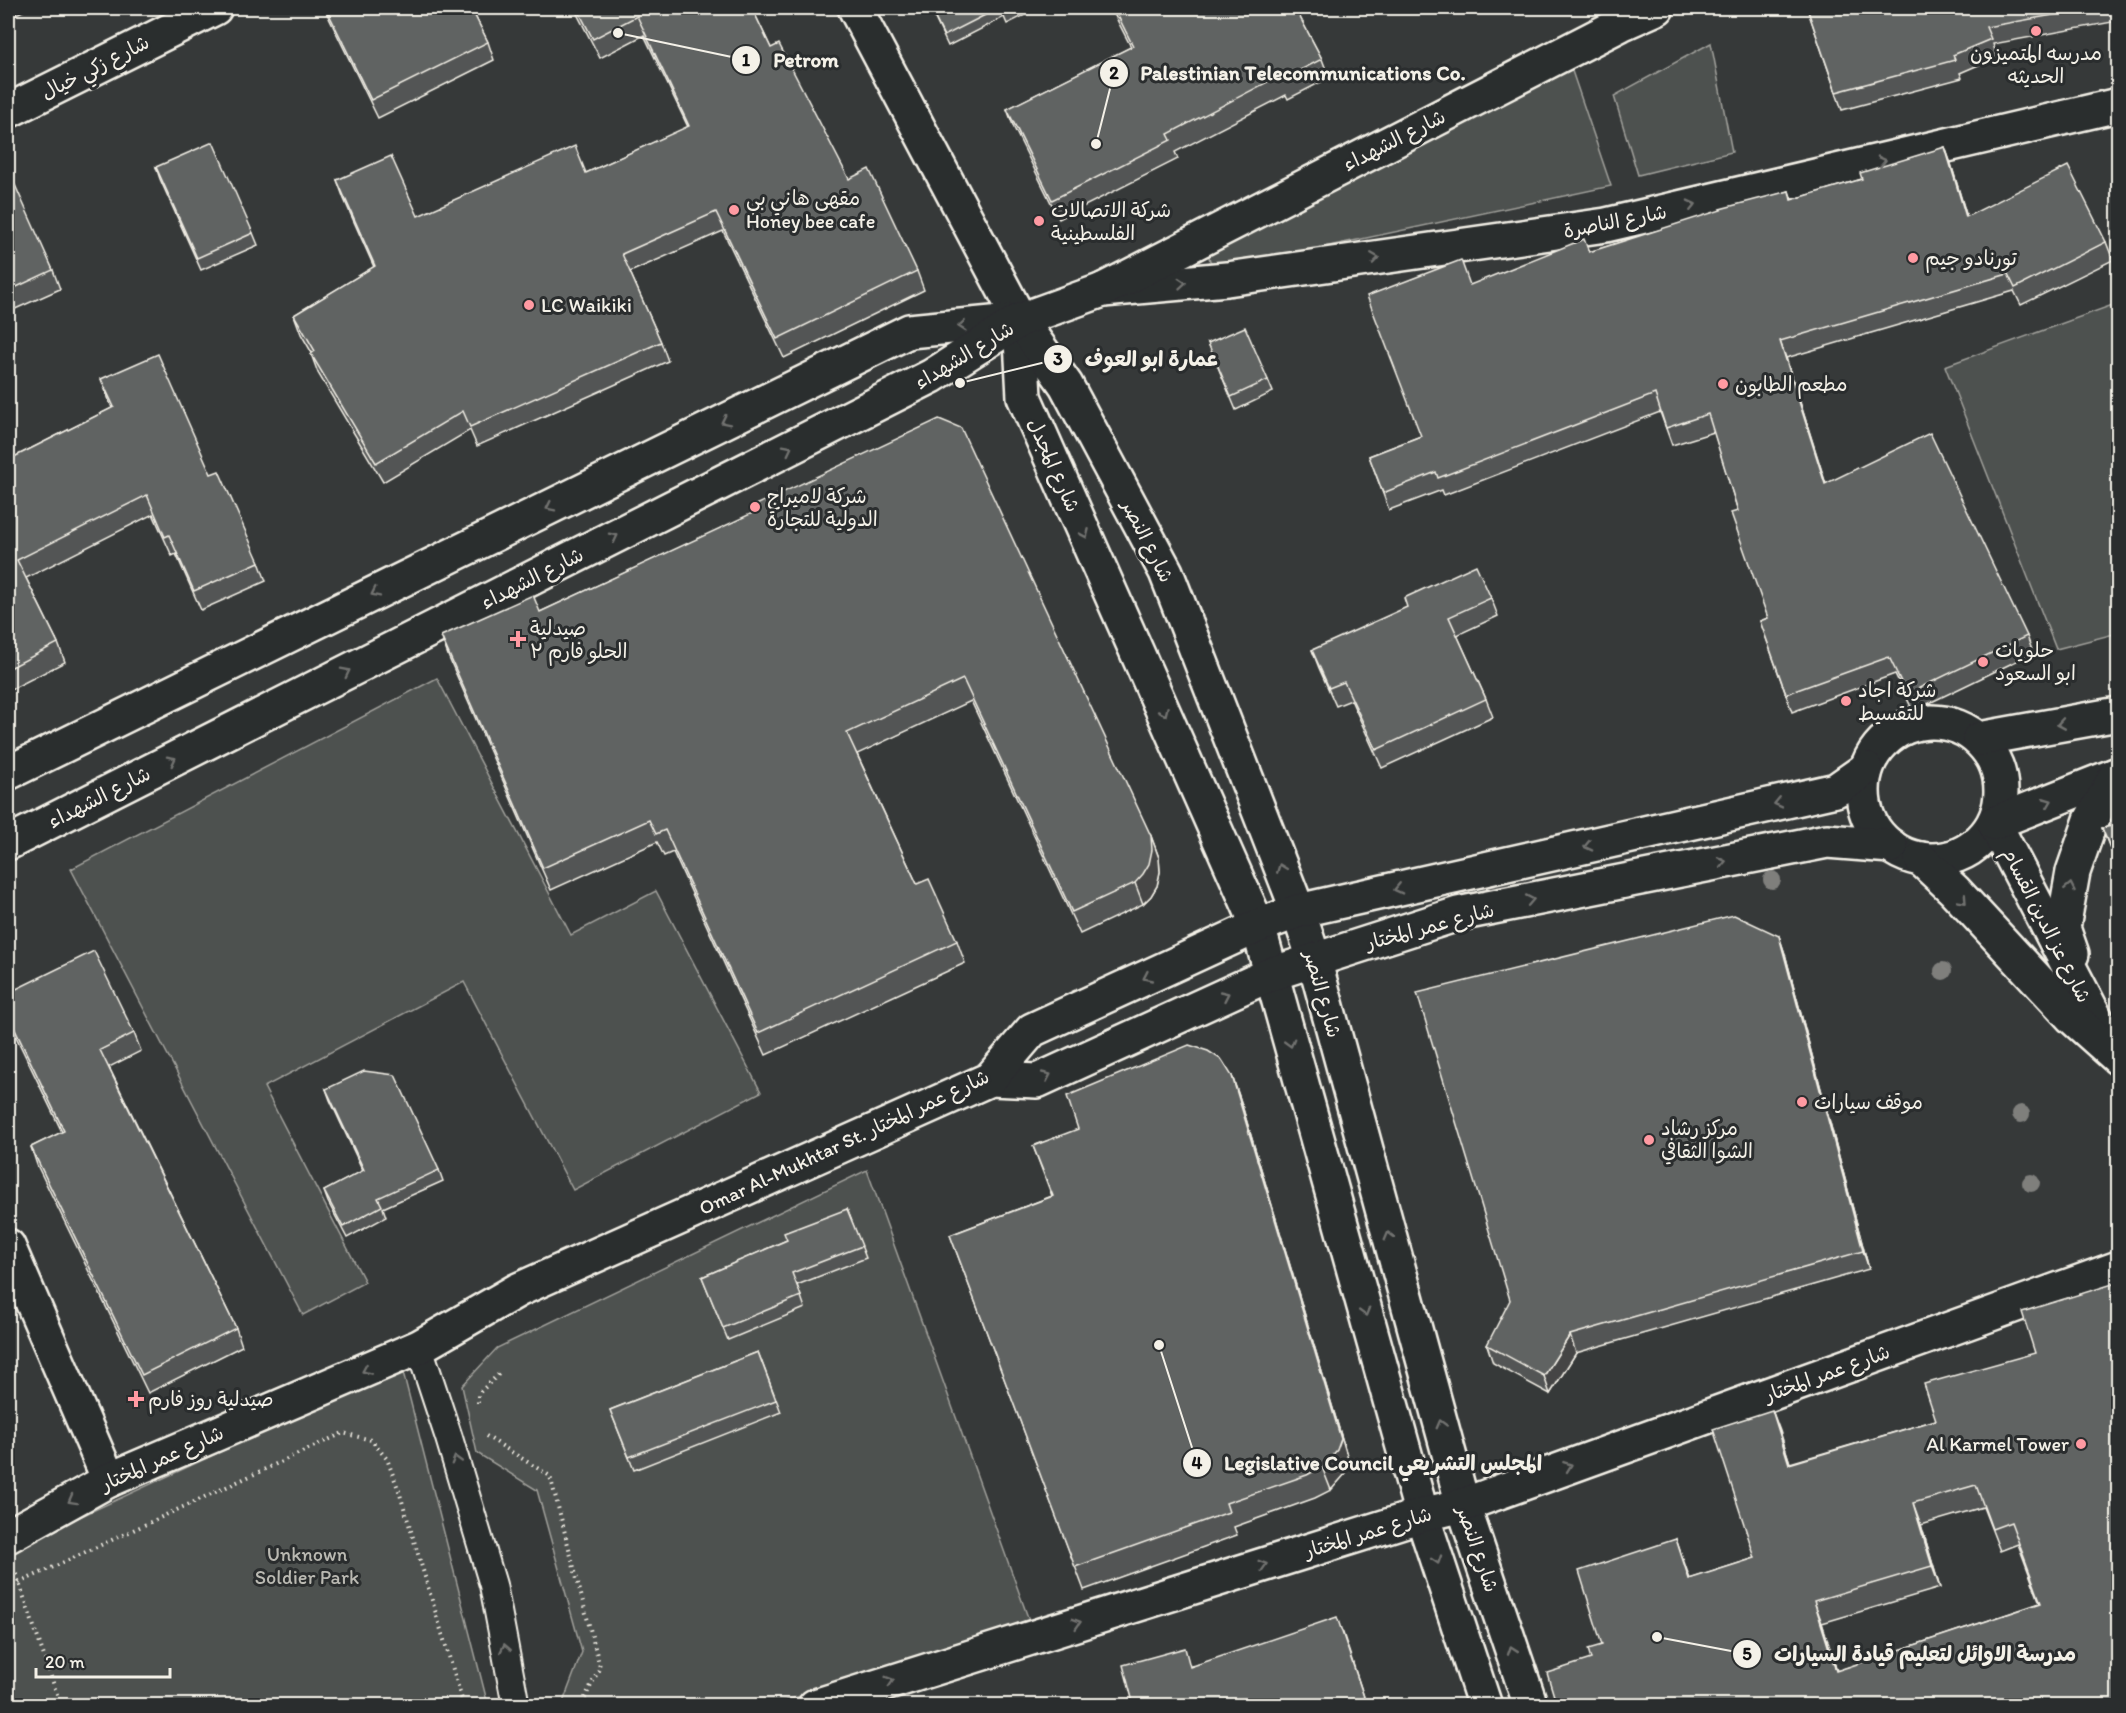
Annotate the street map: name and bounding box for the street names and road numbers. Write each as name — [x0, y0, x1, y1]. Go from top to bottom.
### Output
street label: شارع زكي خيال — [37, 29, 156, 110]
street label: شارع الشهداء — [1339, 104, 1450, 178]
street label: شارع الناصرة — [1561, 199, 1669, 245]
street label: شارع الشهداء — [910, 316, 1019, 396]
street label: شارع المجدل — [1021, 414, 1085, 517]
street label: شارع النصر — [1114, 494, 1179, 587]
street label: شارع الشهداء — [477, 542, 588, 616]
street label: شارع الشهداء — [44, 761, 155, 835]
street label: شارع عز الدين القسام — [1994, 843, 2097, 1008]
street label: شارع عمر المختار — [1361, 897, 1497, 957]
street label: شارع النصر — [1297, 946, 1347, 1041]
street label: Omar Al-Mukhtar St. شارع عمر المختار — [695, 1064, 994, 1222]
street label: شارع عمر المختار — [1759, 1339, 1894, 1409]
street label: شارع عمر المختار — [95, 1420, 228, 1498]
street label: شارع عمر المختار — [1299, 1501, 1435, 1565]
street label: شارع النصر — [1450, 1501, 1504, 1596]

